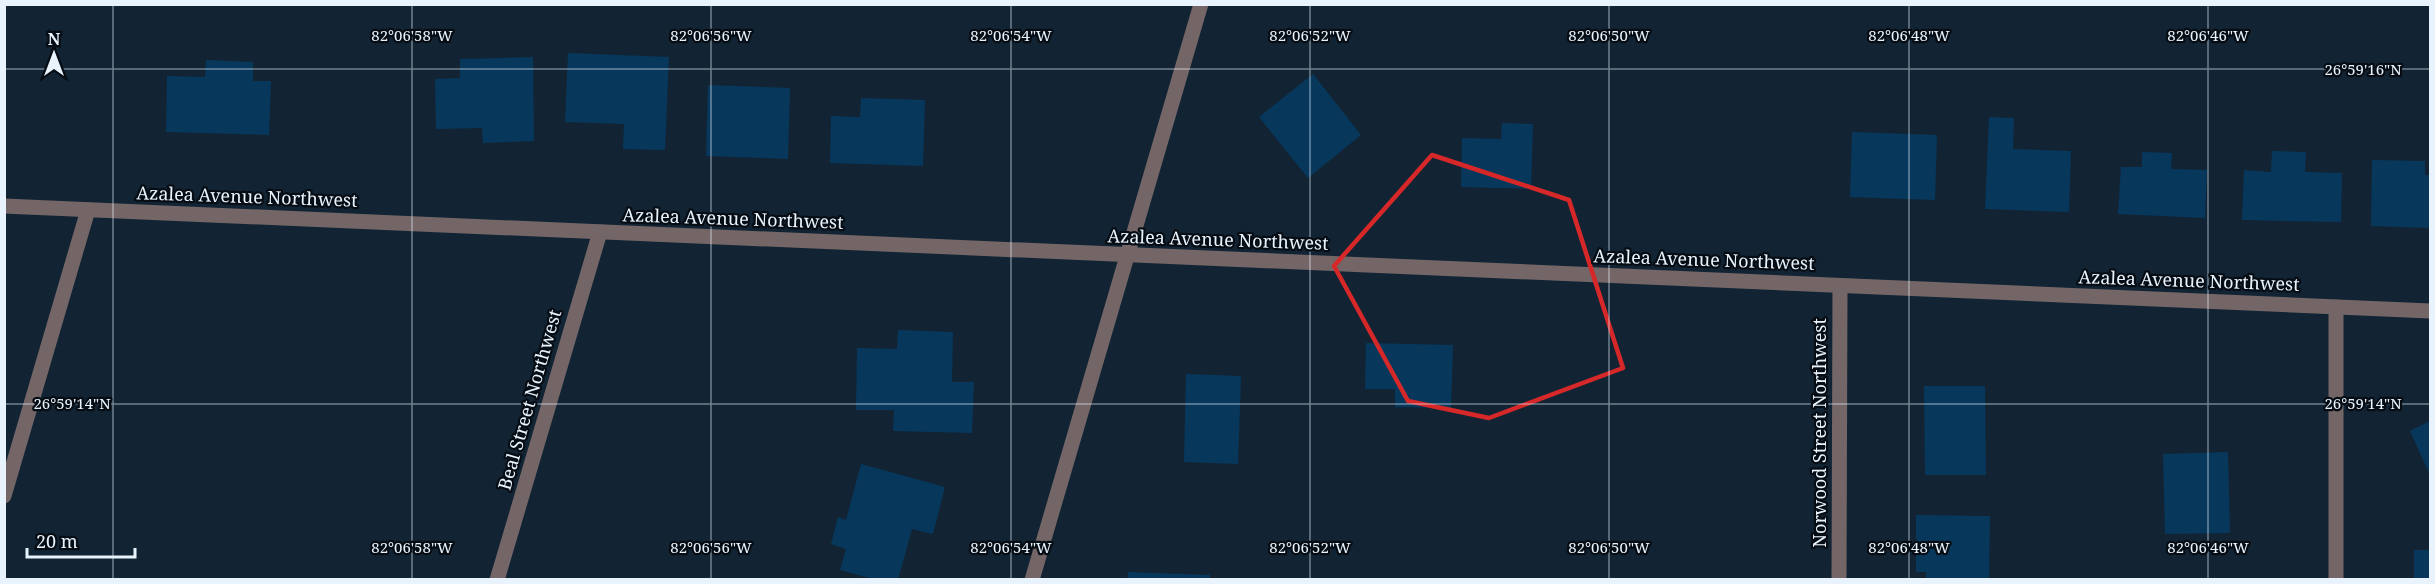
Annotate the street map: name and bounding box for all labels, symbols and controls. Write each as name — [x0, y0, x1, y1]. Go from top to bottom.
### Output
north arrow — [24, 24, 84, 84]
text: 82°06'58"W — [371, 25, 453, 45]
text: 82°06'56"W — [670, 25, 752, 45]
text: 82°06'54"W — [970, 25, 1052, 45]
text: 82°06'52"W — [1269, 25, 1351, 45]
text: 82°06'50"W — [1568, 25, 1650, 45]
text: 82°06'48"W — [1868, 25, 1950, 45]
text: 82°06'46"W — [2167, 25, 2249, 45]
text: N — [48, 28, 61, 50]
text: 26°59'16"N — [2324, 59, 2402, 79]
street label: Azalea Avenue Northwest — [136, 180, 358, 212]
street label: Azalea Avenue Northwest — [622, 202, 844, 234]
street label: Azalea Avenue Northwest — [1107, 223, 1329, 255]
street label: Azalea Avenue Northwest — [1593, 243, 1815, 275]
street label: Azalea Avenue Northwest — [2078, 264, 2300, 296]
street label: Beal Street Northwest — [492, 307, 566, 493]
street label: Norwood Street Northwest — [1807, 318, 1831, 548]
text: 26°59'14"N — [33, 393, 111, 413]
text: 26°59'14"N — [2324, 393, 2402, 413]
scale bar — [27, 521, 135, 559]
text: 20 m — [36, 529, 78, 553]
text: 82°06'58"W — [371, 537, 453, 557]
text: 82°06'56"W — [670, 537, 752, 557]
text: 82°06'54"W — [970, 537, 1052, 557]
text: 82°06'52"W — [1269, 537, 1351, 557]
text: 82°06'50"W — [1568, 537, 1650, 557]
text: 82°06'48"W — [1868, 537, 1950, 557]
text: 82°06'46"W — [2167, 537, 2249, 557]

